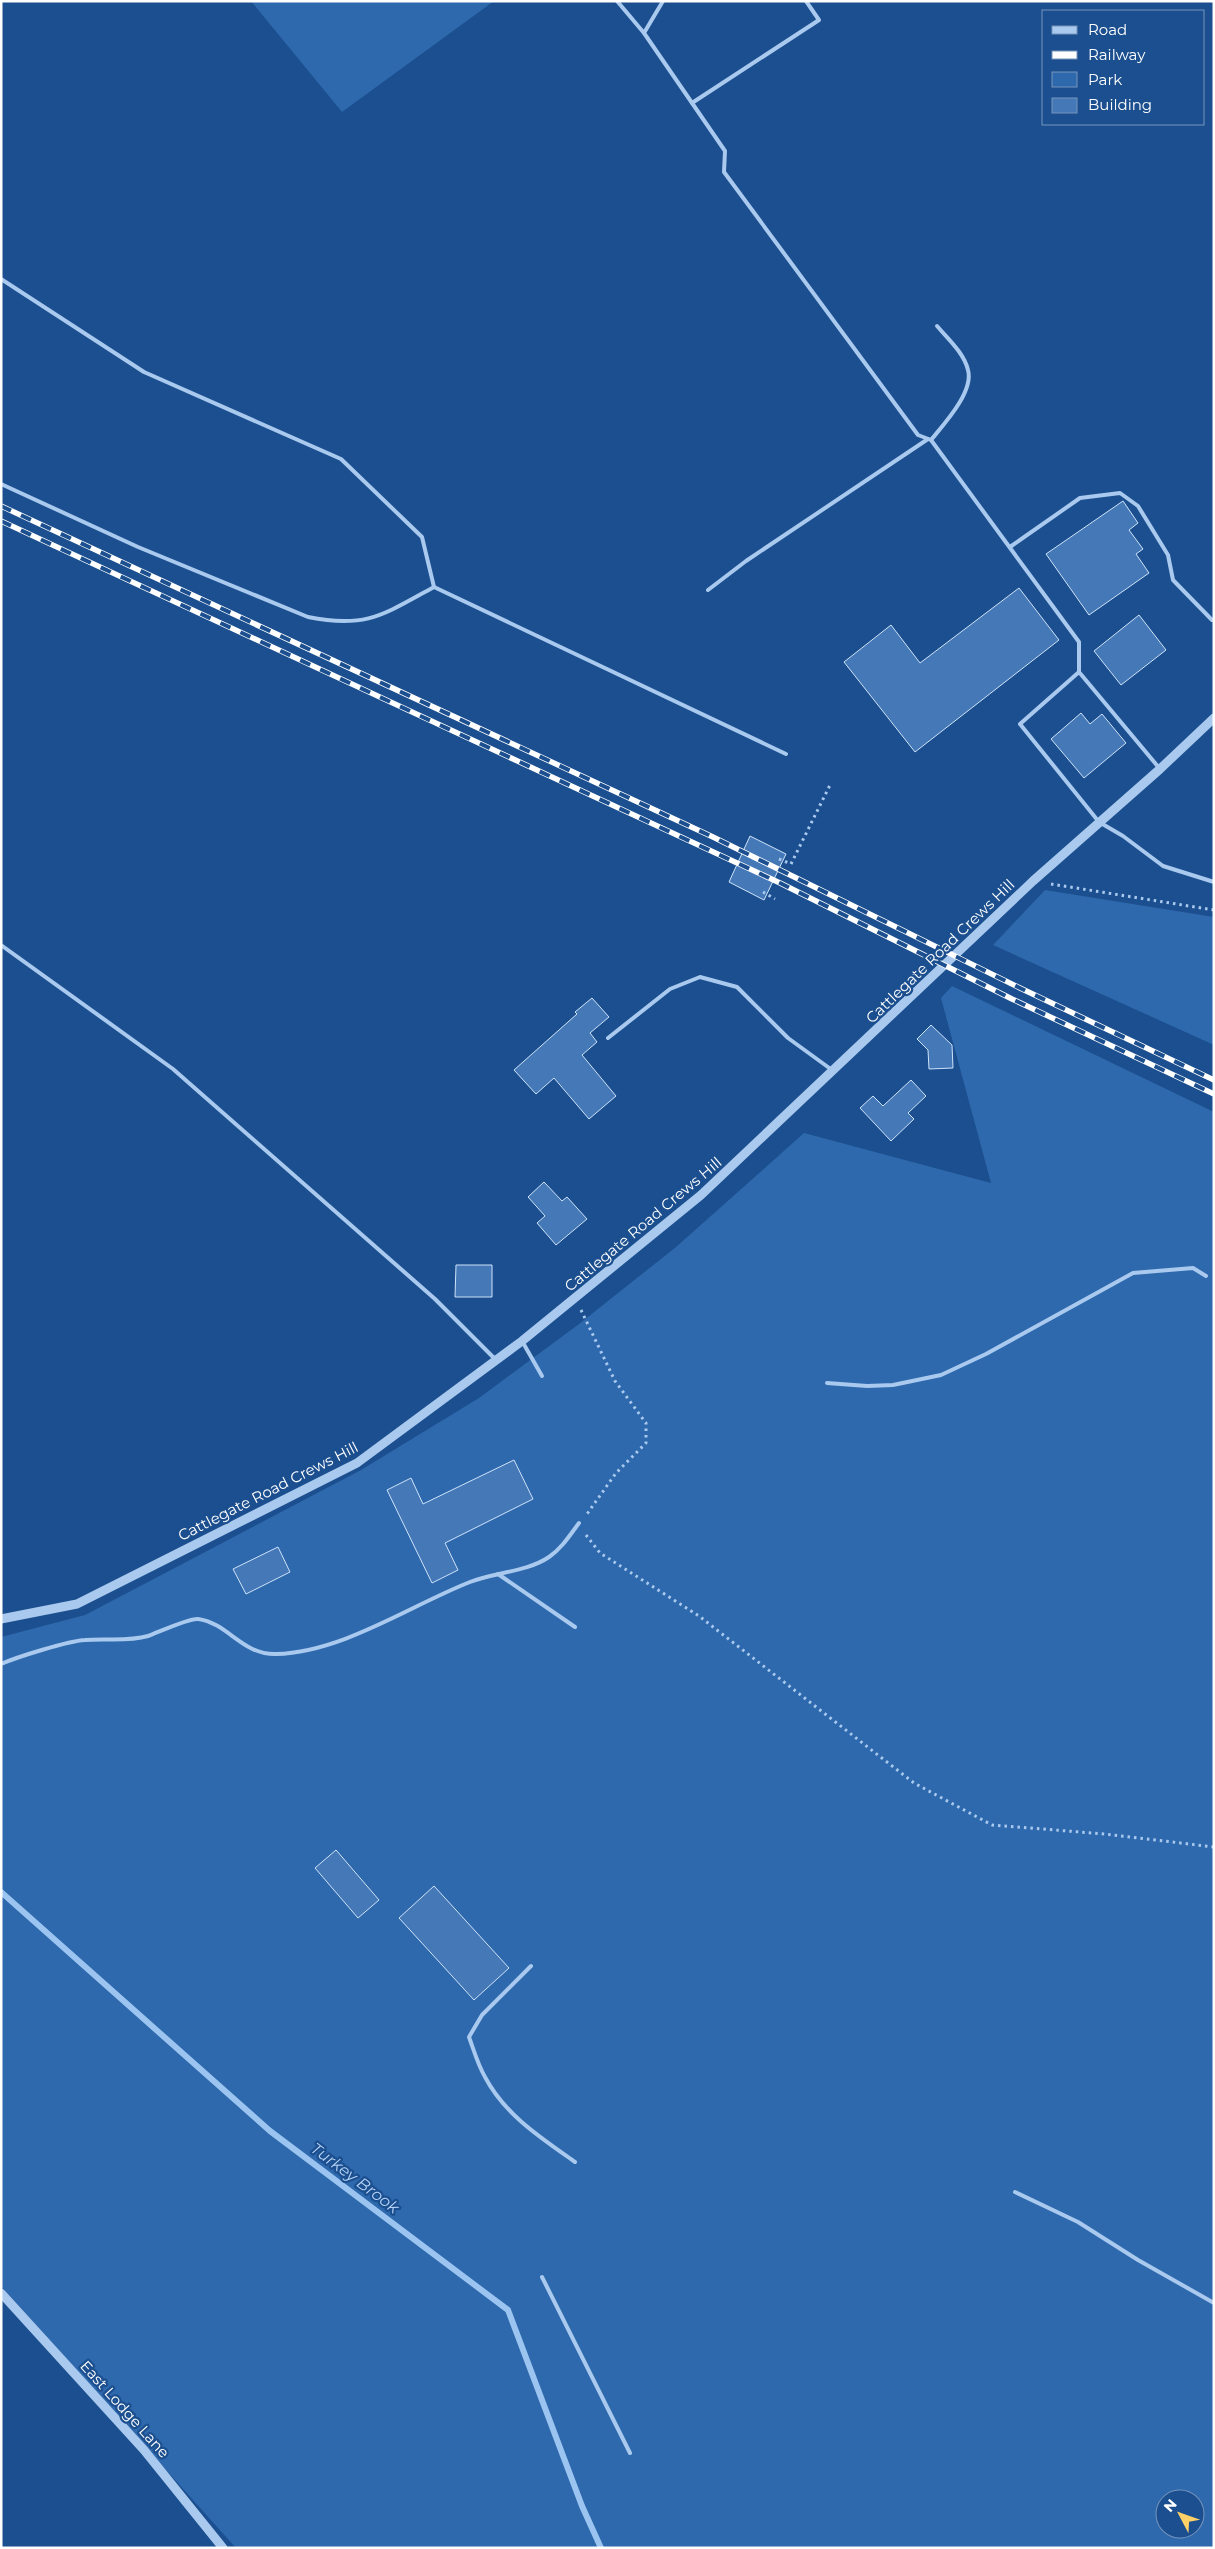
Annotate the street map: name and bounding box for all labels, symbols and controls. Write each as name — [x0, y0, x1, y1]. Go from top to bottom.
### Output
legend — [1042, 10, 1205, 125]
text: Road — [1088, 20, 1127, 39]
text: Railway — [1088, 45, 1146, 64]
text: Park — [1088, 70, 1122, 89]
text: Building — [1088, 95, 1152, 114]
street label: Cattlegate Road Crews Hill — [862, 875, 1018, 1027]
street label: Cattlegate Road Crews Hill — [560, 1153, 726, 1295]
street label: Cattlegate Road Crews Hill — [175, 1437, 361, 1545]
water label: Turkey Brook — [307, 2139, 404, 2218]
street label: East Lodge Lane — [76, 2356, 174, 2462]
north arrow — [1155, 2489, 1205, 2539]
text: N — [1160, 2495, 1181, 2516]

